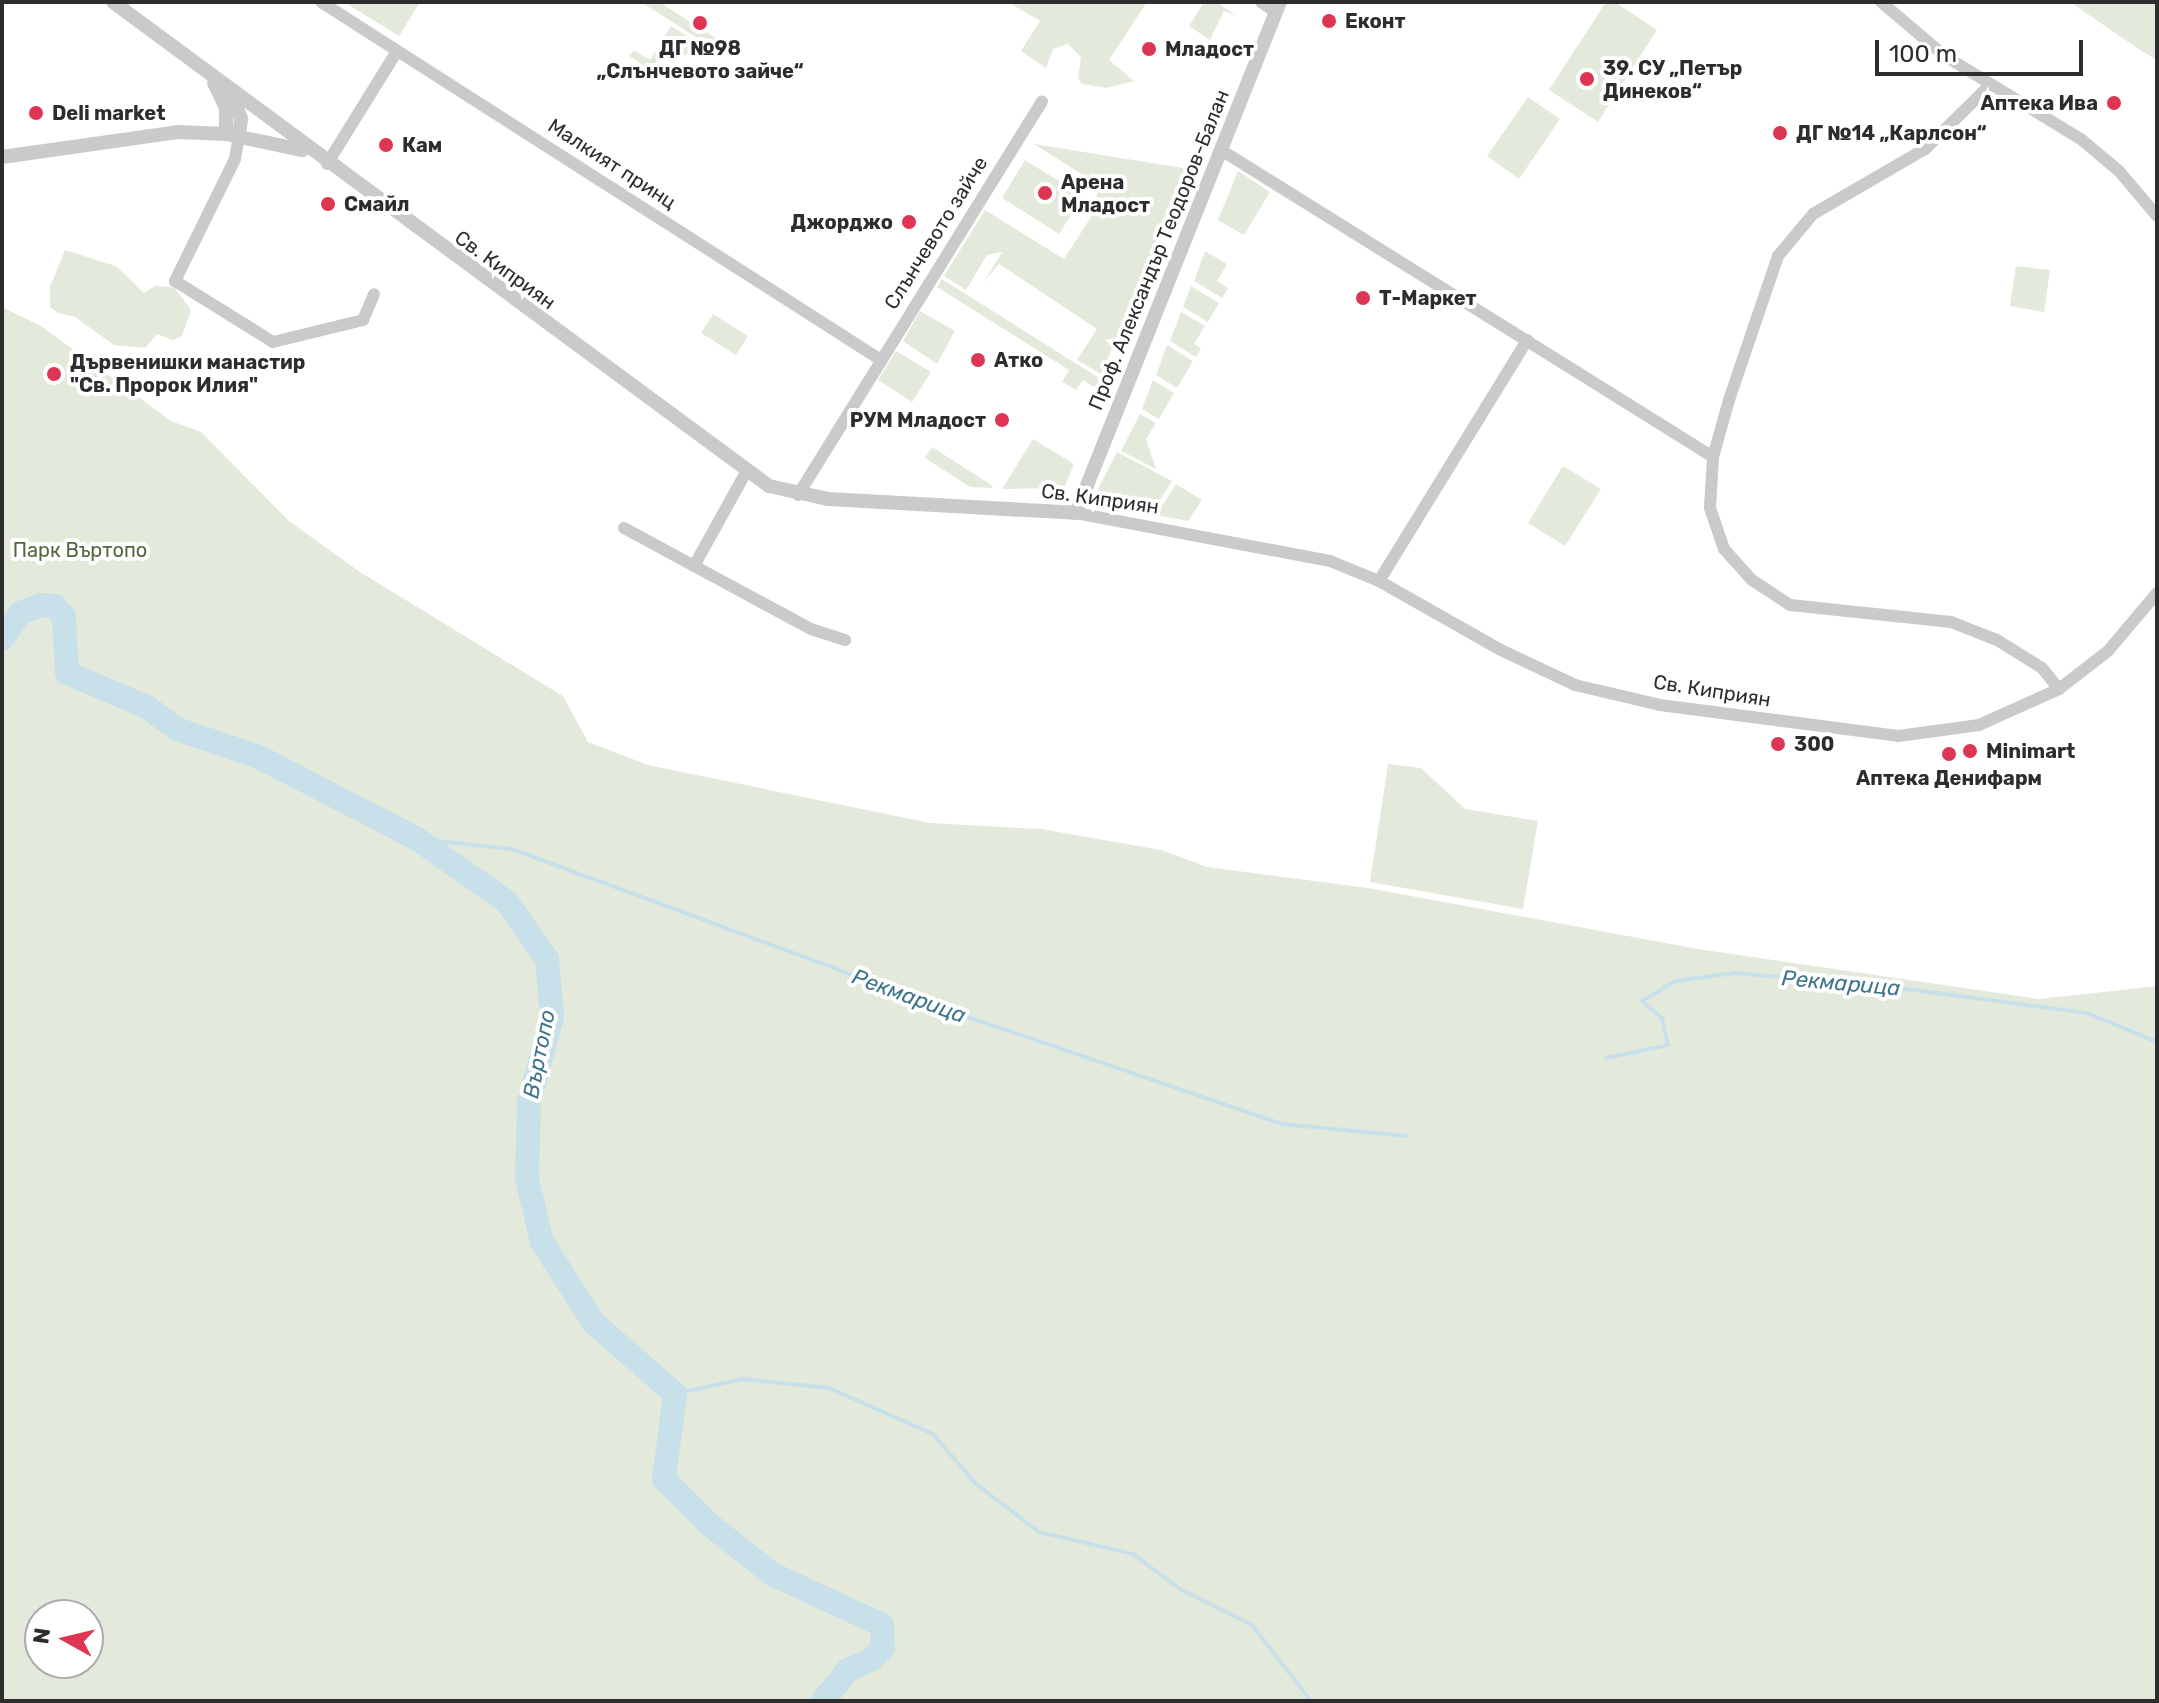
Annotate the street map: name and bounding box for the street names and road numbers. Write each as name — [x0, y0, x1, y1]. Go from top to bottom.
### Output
street label: Проф. Александър Теодоров-Балан — [1084, 86, 1234, 414]
street label: Малкият принц — [543, 114, 681, 214]
street label: Слънчевото зайче — [879, 152, 993, 314]
street label: Св. Киприян — [450, 225, 560, 315]
street label: Св. Киприян — [1040, 479, 1160, 519]
street label: Св. Киприян — [1652, 670, 1772, 712]

